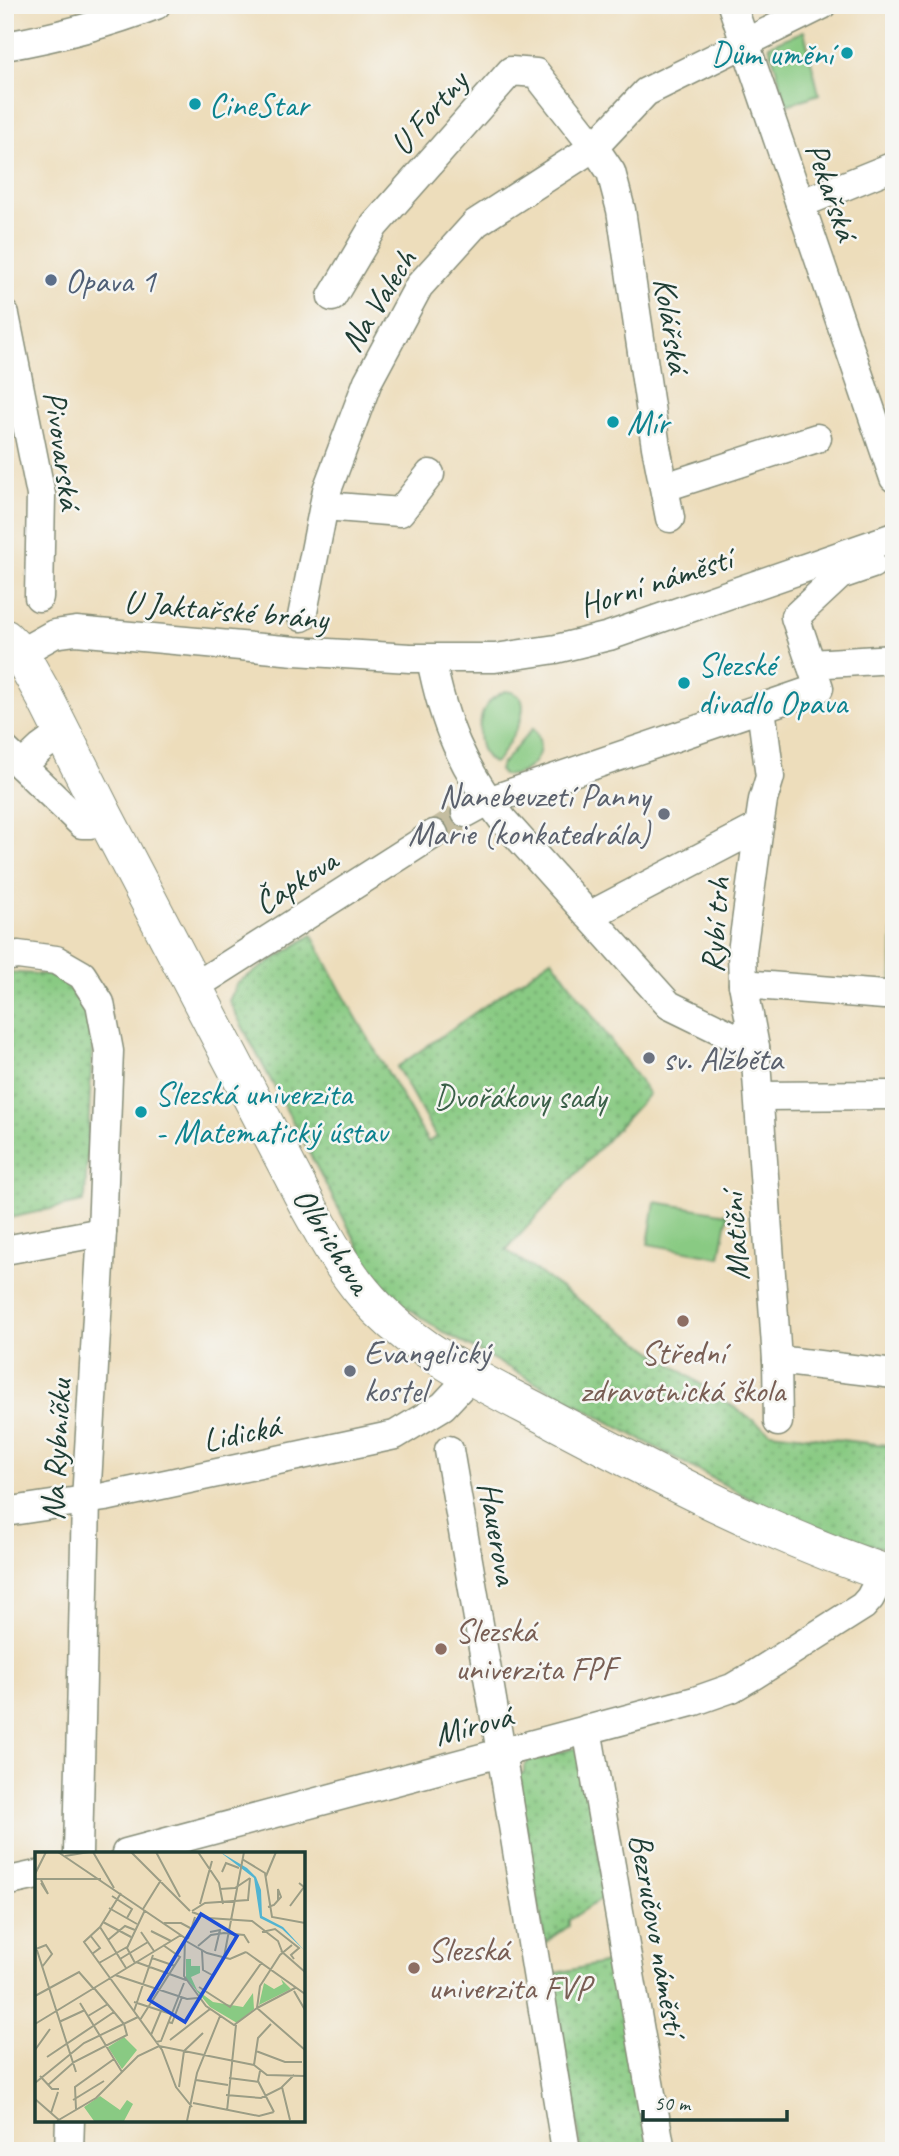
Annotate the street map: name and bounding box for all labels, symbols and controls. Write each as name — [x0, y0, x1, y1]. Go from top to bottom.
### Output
place label: Dům umění — [711, 33, 840, 75]
marker: Dům umění — [839, 45, 855, 61]
street label: U Fortny — [381, 60, 479, 164]
place label: CineStar — [209, 84, 312, 126]
marker: CineStar — [187, 96, 203, 112]
street label: Pekařská — [796, 137, 869, 249]
street label: Na Valech — [330, 241, 426, 360]
place label: Opava 1 — [65, 260, 158, 302]
marker: Opava 1 — [43, 272, 59, 288]
street label: Kolářská — [644, 274, 701, 379]
street label: Pivovarská — [34, 388, 93, 515]
place label: Mír — [627, 402, 672, 444]
marker: Mír — [605, 414, 621, 430]
street label: Horní náměstí — [574, 535, 743, 626]
street label: U Jaktařské brány — [122, 580, 333, 640]
place label: Slezské divadlo Opava — [698, 644, 849, 724]
marker: Slezské divadlo Opava — [676, 675, 692, 691]
place label: Nanebevzetí Panny Marie (konkatedrála) — [408, 775, 653, 855]
marker: Nanebevzetí Panny Marie (konkatedrála) — [656, 806, 672, 822]
street label: Čapkova — [246, 838, 347, 924]
street label: Rybí trh — [691, 875, 739, 974]
place label: sv. Alžběta — [663, 1038, 785, 1080]
marker: sv. Alžběta — [641, 1050, 657, 1066]
place label: Slezská univerzita - Matematický ústav — [155, 1073, 390, 1153]
park label: Dvořákovy sady — [434, 1076, 609, 1118]
marker: Slezská univerzita - Matematický ústav — [133, 1104, 149, 1120]
street label: Olbrichova — [283, 1179, 382, 1304]
street label: Matiční — [711, 1185, 759, 1282]
marker: Střední zdravotnická škola — [675, 1313, 691, 1329]
place label: Evangelický kostel — [364, 1332, 494, 1412]
place label: Střední zdravotnická škola — [581, 1332, 787, 1412]
marker: Evangelický kostel — [342, 1363, 358, 1379]
street label: Na Rybníčku — [31, 1376, 81, 1522]
street label: Lidická — [199, 1404, 287, 1462]
street label: Hauerova — [468, 1479, 528, 1590]
place label: Slezská univerzita FPF — [455, 1610, 622, 1690]
marker: Slezská univerzita FPF — [433, 1641, 449, 1657]
street label: Mírová — [430, 1694, 520, 1755]
street label: Bezručovo náměstí — [620, 1830, 698, 2045]
inset map — [35, 1852, 304, 2121]
place label: Slezská univerzita FVP — [428, 1929, 595, 2009]
marker: Slezská univerzita FVP — [406, 1960, 422, 1976]
scale bar — [643, 2079, 787, 2123]
text: 50 m — [654, 2090, 692, 2116]

